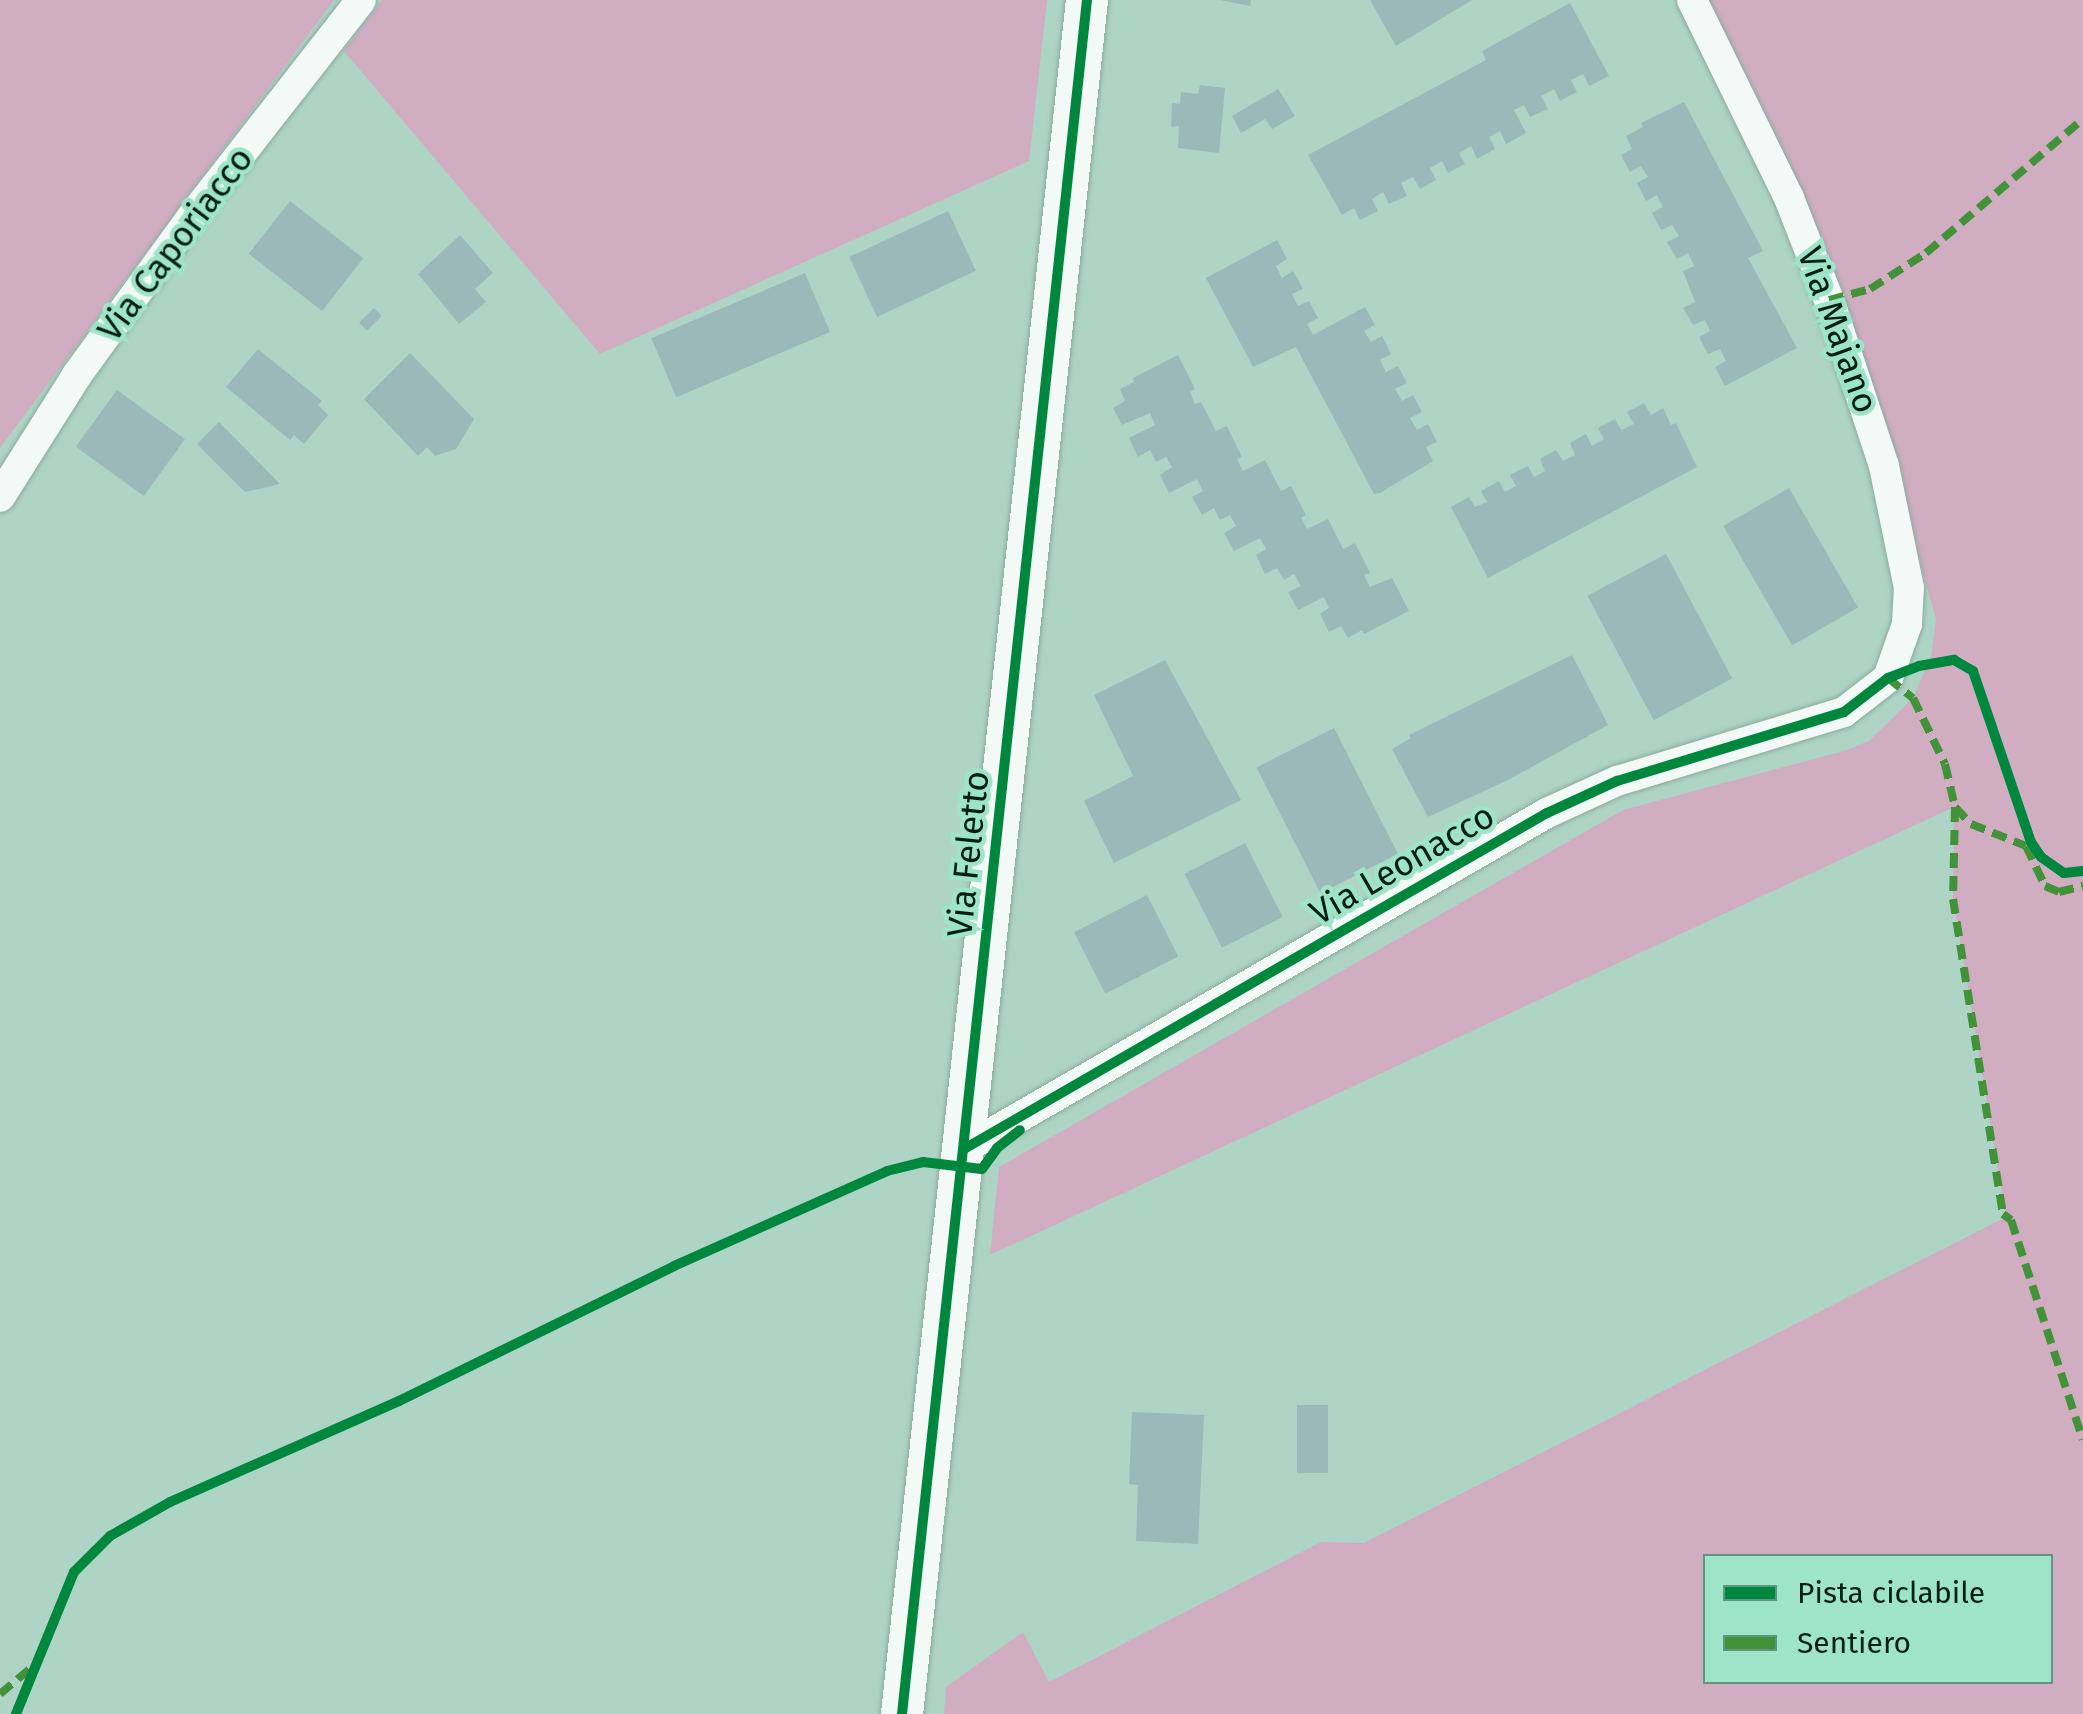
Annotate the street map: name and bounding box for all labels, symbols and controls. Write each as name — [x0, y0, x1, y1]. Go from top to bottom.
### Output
street label: Via Caporiacco — [88, 139, 262, 349]
street label: Via Majano — [1789, 241, 1887, 419]
street label: Via Feletto — [938, 769, 998, 939]
street label: Via Leonacco — [1302, 794, 1502, 934]
legend — [1703, 1554, 2053, 1684]
text: Pista ciclabile — [1797, 1575, 1985, 1611]
text: Sentiero — [1797, 1625, 1911, 1661]

